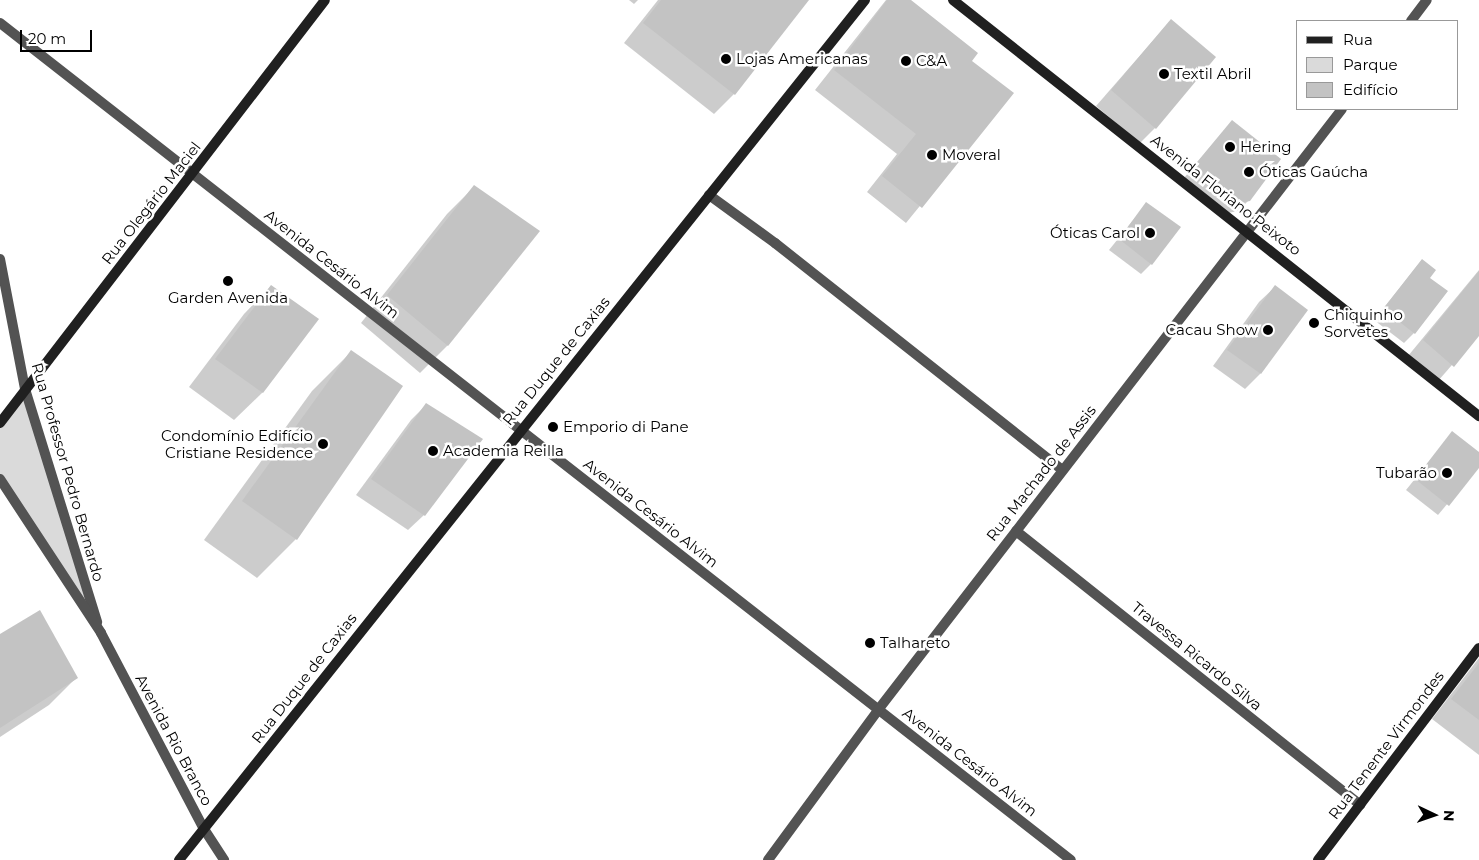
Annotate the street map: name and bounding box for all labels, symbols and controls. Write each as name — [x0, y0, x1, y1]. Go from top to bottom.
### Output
scale bar — [22, 20, 95, 52]
legend — [1296, 20, 1459, 110]
text: 20 m — [28, 29, 66, 48]
text: Rua — [1343, 30, 1373, 49]
place label: Lojas Americanas — [736, 50, 868, 68]
place label: C&A — [916, 52, 947, 70]
marker: Lojas Americanas — [720, 53, 732, 65]
marker: C&A — [900, 55, 912, 67]
text: Parque — [1343, 55, 1398, 74]
place label: Textil Abril — [1174, 65, 1252, 83]
marker: Textil Abril — [1158, 68, 1170, 80]
text: Edifício — [1343, 80, 1398, 99]
street label: Avenida Floriano Peixoto — [1147, 131, 1305, 259]
street label: Rua Olegário Maciel — [98, 138, 204, 268]
place label: Hering — [1240, 138, 1292, 156]
marker: Hering — [1224, 141, 1236, 153]
place label: Moveral — [942, 146, 1001, 164]
marker: Moveral — [926, 149, 938, 161]
place label: Óticas Gaúcha — [1259, 163, 1368, 181]
marker: Óticas Gaúcha — [1243, 166, 1255, 178]
street label: Avenida Cesário Alvim — [261, 206, 403, 322]
place label: Óticas Carol — [1050, 224, 1140, 242]
marker: Óticas Carol — [1144, 227, 1156, 239]
marker: Garden Avenida — [222, 275, 234, 287]
place label: Garden Avenida — [168, 289, 288, 307]
street label: Rua Duque de Caxias — [499, 293, 613, 429]
place label: Chiquinho Sorvetes — [1324, 305, 1403, 340]
marker: Chiquinho Sorvetes — [1308, 317, 1320, 329]
place label: Cacau Show — [1166, 321, 1258, 339]
marker: Cacau Show — [1262, 324, 1274, 336]
street label: Rua Professor Pedro Bernardo — [28, 360, 108, 584]
street label: Rua Machado de Assis — [982, 401, 1100, 545]
place label: Emporio di Pane — [563, 418, 689, 436]
marker: Emporio di Pane — [547, 421, 559, 433]
place label: Condomínio Edifício Cristiane Residence — [161, 426, 313, 461]
marker: Condomínio Edifício Cristiane Residence — [317, 438, 329, 450]
place label: Academia Reilla — [443, 442, 564, 460]
marker: Academia Reilla — [427, 445, 439, 457]
street label: Avenida Cesário Alvim — [580, 455, 722, 571]
place label: Tubarão — [1376, 464, 1437, 482]
marker: Tubarão — [1441, 467, 1453, 479]
street label: Travessa Ricardo Silva — [1128, 598, 1266, 714]
street label: Rua Duque de Caxias — [248, 609, 360, 747]
place label: Talhareto — [880, 634, 950, 652]
marker: Talhareto — [864, 637, 876, 649]
street label: Rua Tenente Virmondes — [1324, 667, 1448, 823]
street label: Avenida Rio Branco — [132, 671, 216, 809]
street label: Avenida Cesário Alvim — [899, 704, 1041, 820]
north arrow — [1409, 790, 1459, 840]
text: N — [1440, 810, 1458, 822]

